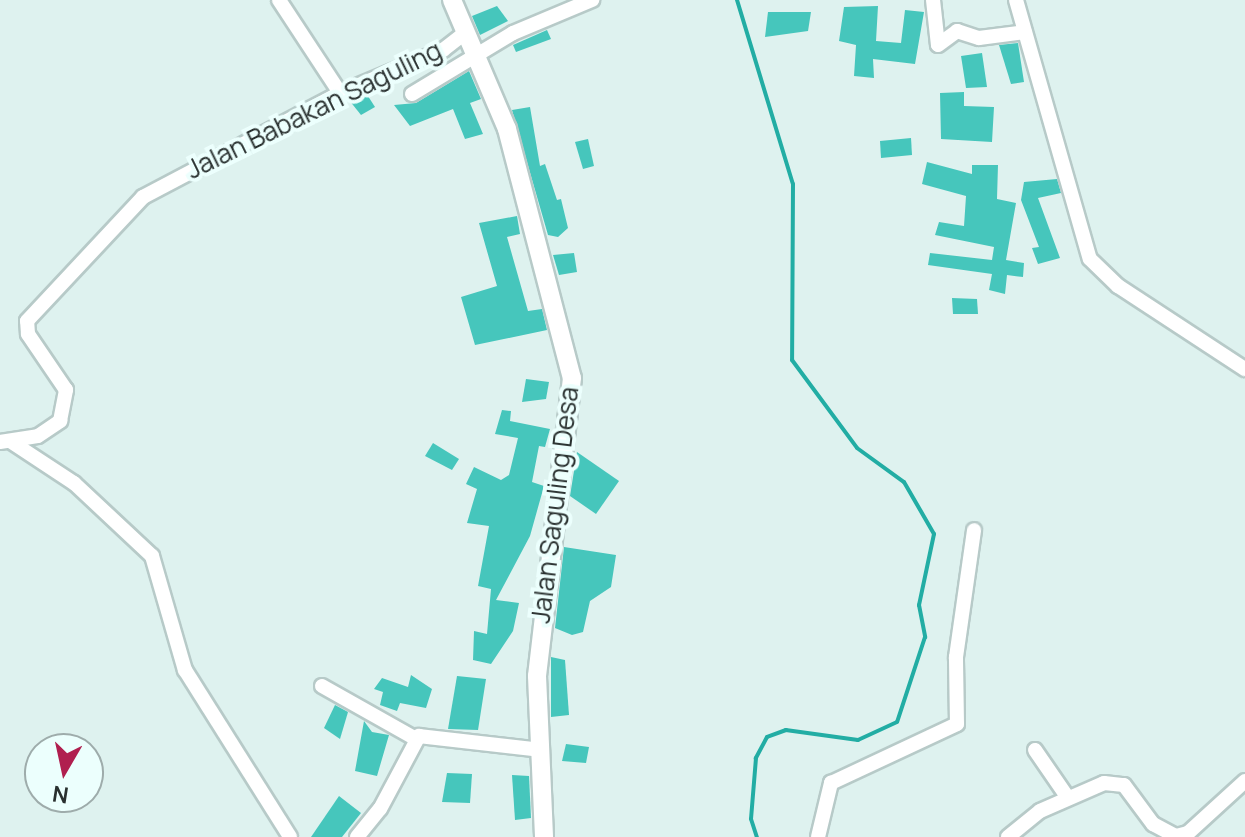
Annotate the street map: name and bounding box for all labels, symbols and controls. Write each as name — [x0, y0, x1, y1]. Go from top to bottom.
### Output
street label: Jalan Babakan Saguling — [181, 35, 447, 185]
street label: Jalan Saguling Desa — [525, 385, 585, 625]
north arrow — [24, 733, 104, 813]
text: N — [50, 779, 71, 811]

